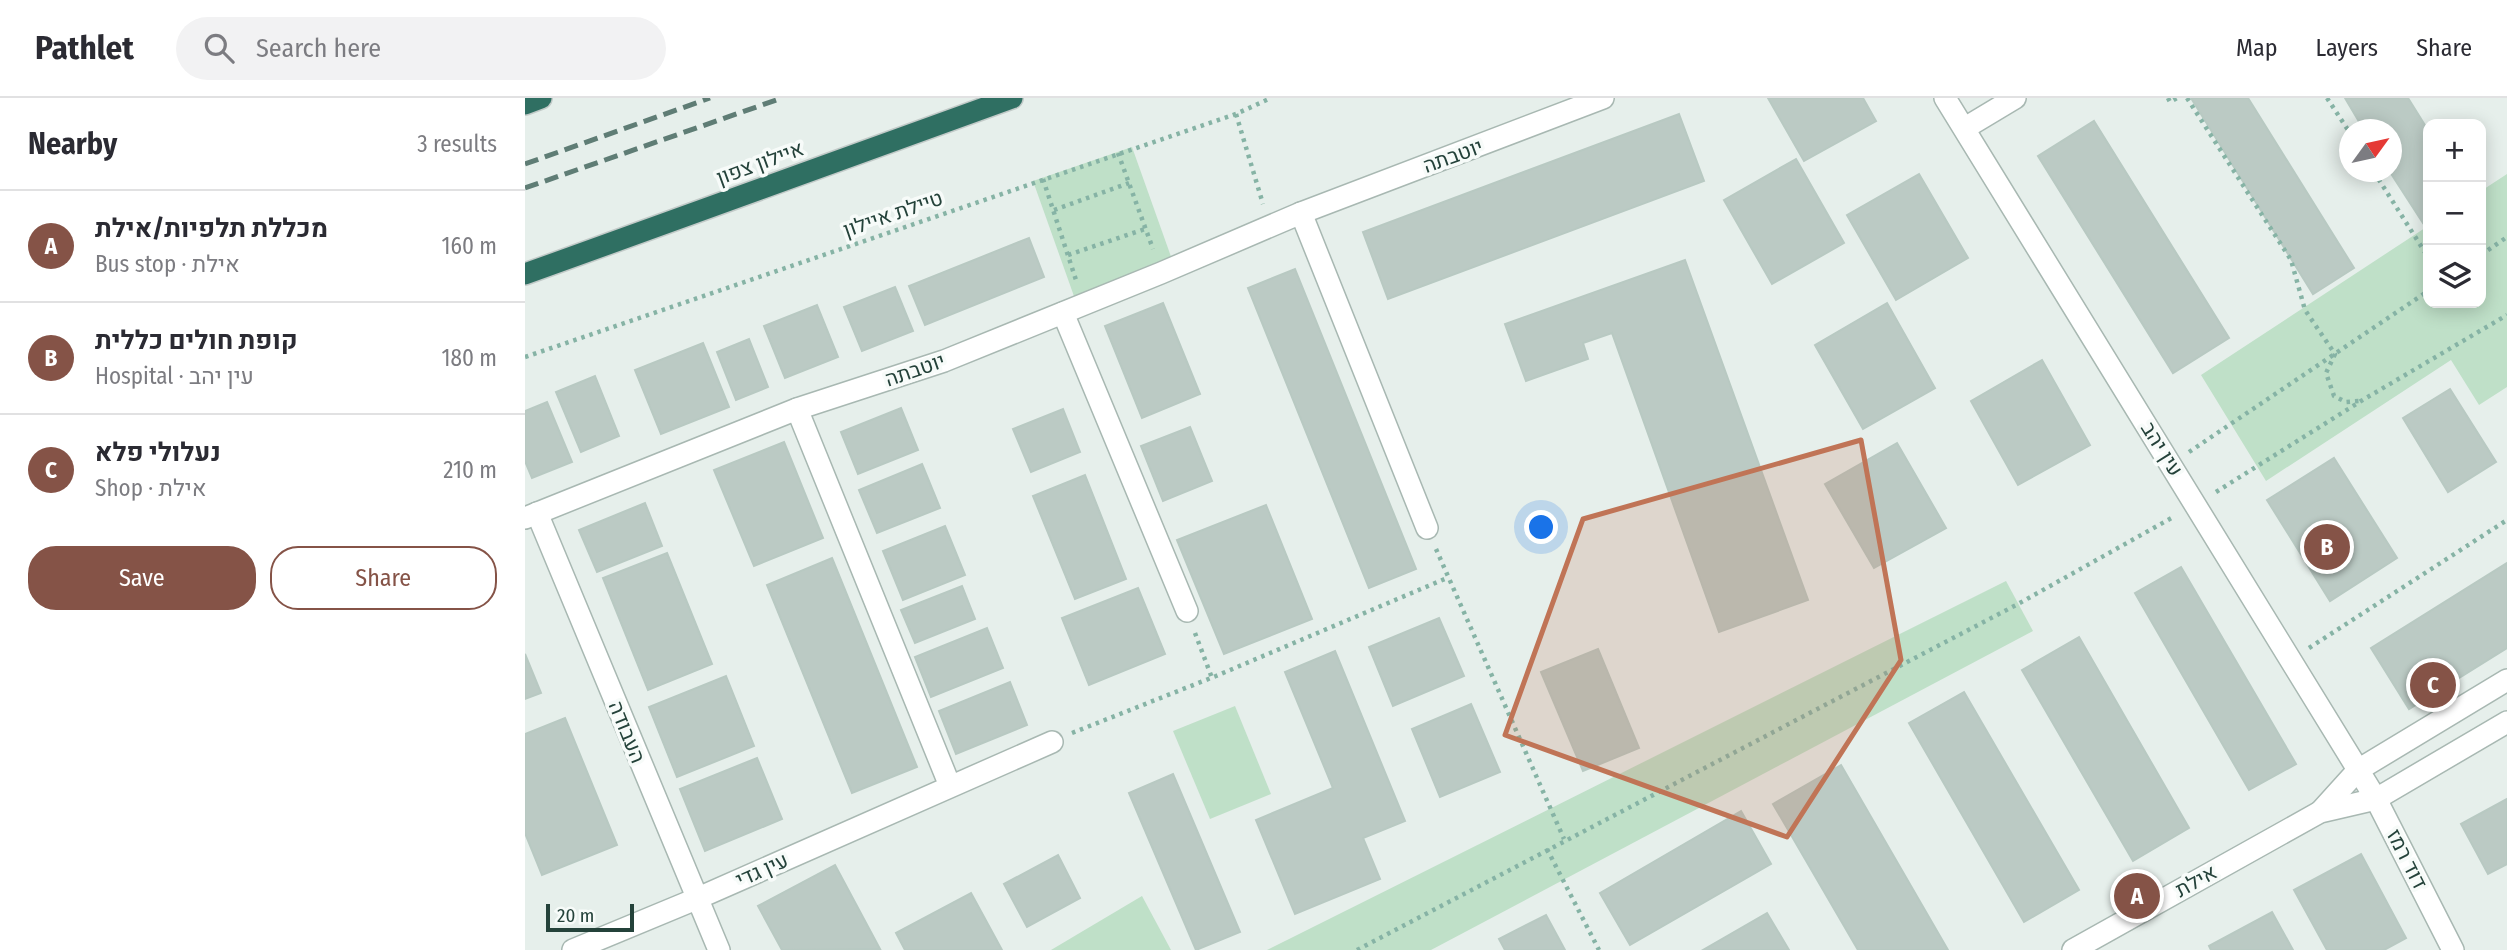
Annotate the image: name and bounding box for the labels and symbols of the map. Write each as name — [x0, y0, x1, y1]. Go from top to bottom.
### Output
north arrow — [2339, 119, 2402, 182]
street label: יוטבתה — [1419, 133, 1487, 179]
street label: איילון צפון — [713, 135, 807, 191]
street label: טיילת איילון — [840, 185, 946, 243]
street label: יוטבתה — [881, 348, 949, 392]
street label: עין יהב — [2135, 417, 2189, 481]
your location — [1524, 510, 1558, 544]
pin: B — [2304, 521, 2350, 573]
pin: C — [2410, 659, 2456, 711]
street label: העבודה — [603, 697, 651, 767]
street label: דוד רמז — [2381, 825, 2433, 893]
street label: עין גדי — [732, 847, 792, 893]
street label: אילת — [2171, 859, 2221, 903]
pin: A — [2114, 870, 2160, 922]
scale bar — [546, 901, 633, 933]

